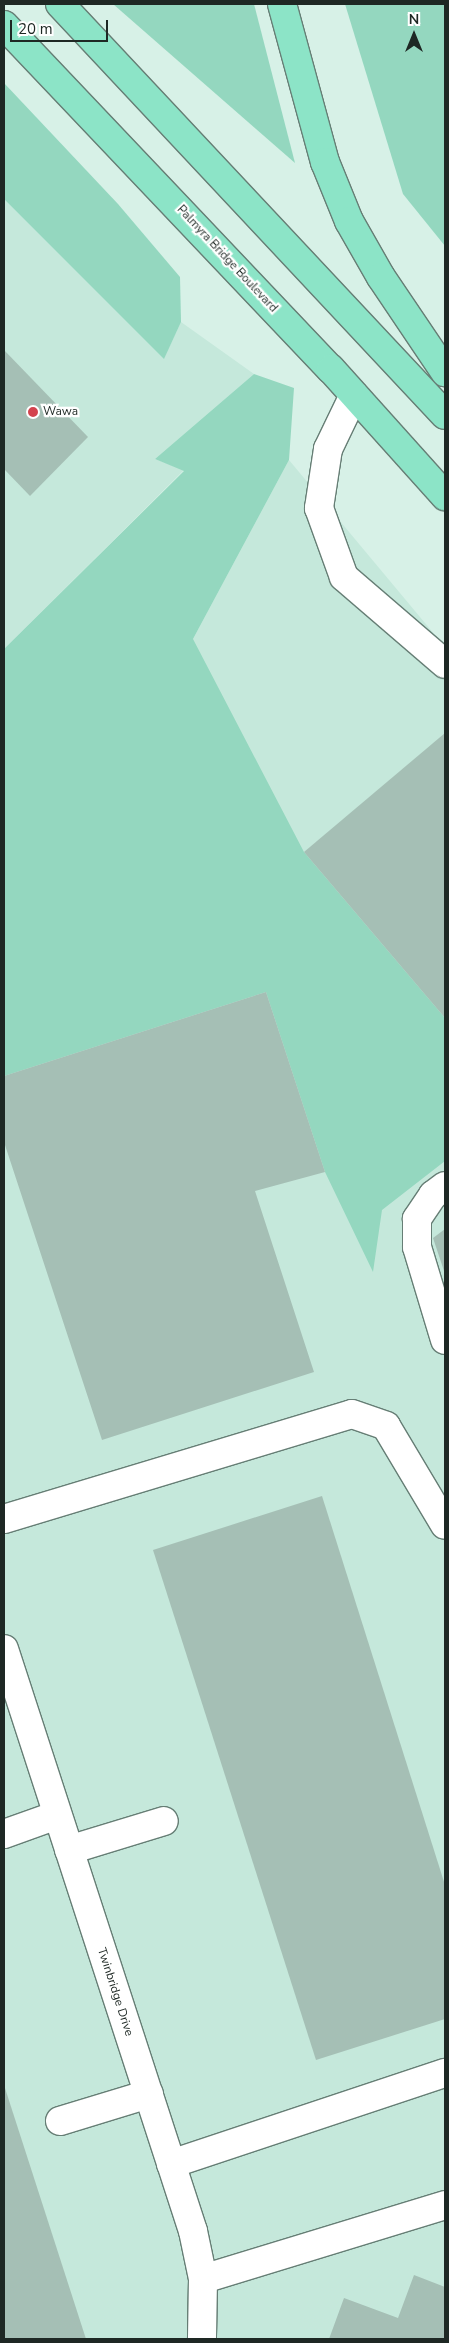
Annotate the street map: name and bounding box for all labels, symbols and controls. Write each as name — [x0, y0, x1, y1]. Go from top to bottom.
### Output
scale bar — [12, 10, 110, 42]
north arrow — [389, 10, 439, 60]
text: N — [409, 10, 419, 29]
text: 20 m — [18, 19, 53, 39]
street label: Palmyra Bridge Boulevard — [174, 203, 280, 315]
place label: Wawa — [43, 405, 78, 419]
marker: Wawa — [27, 406, 39, 418]
street label: Twinbridge Drive — [94, 1946, 136, 2038]

